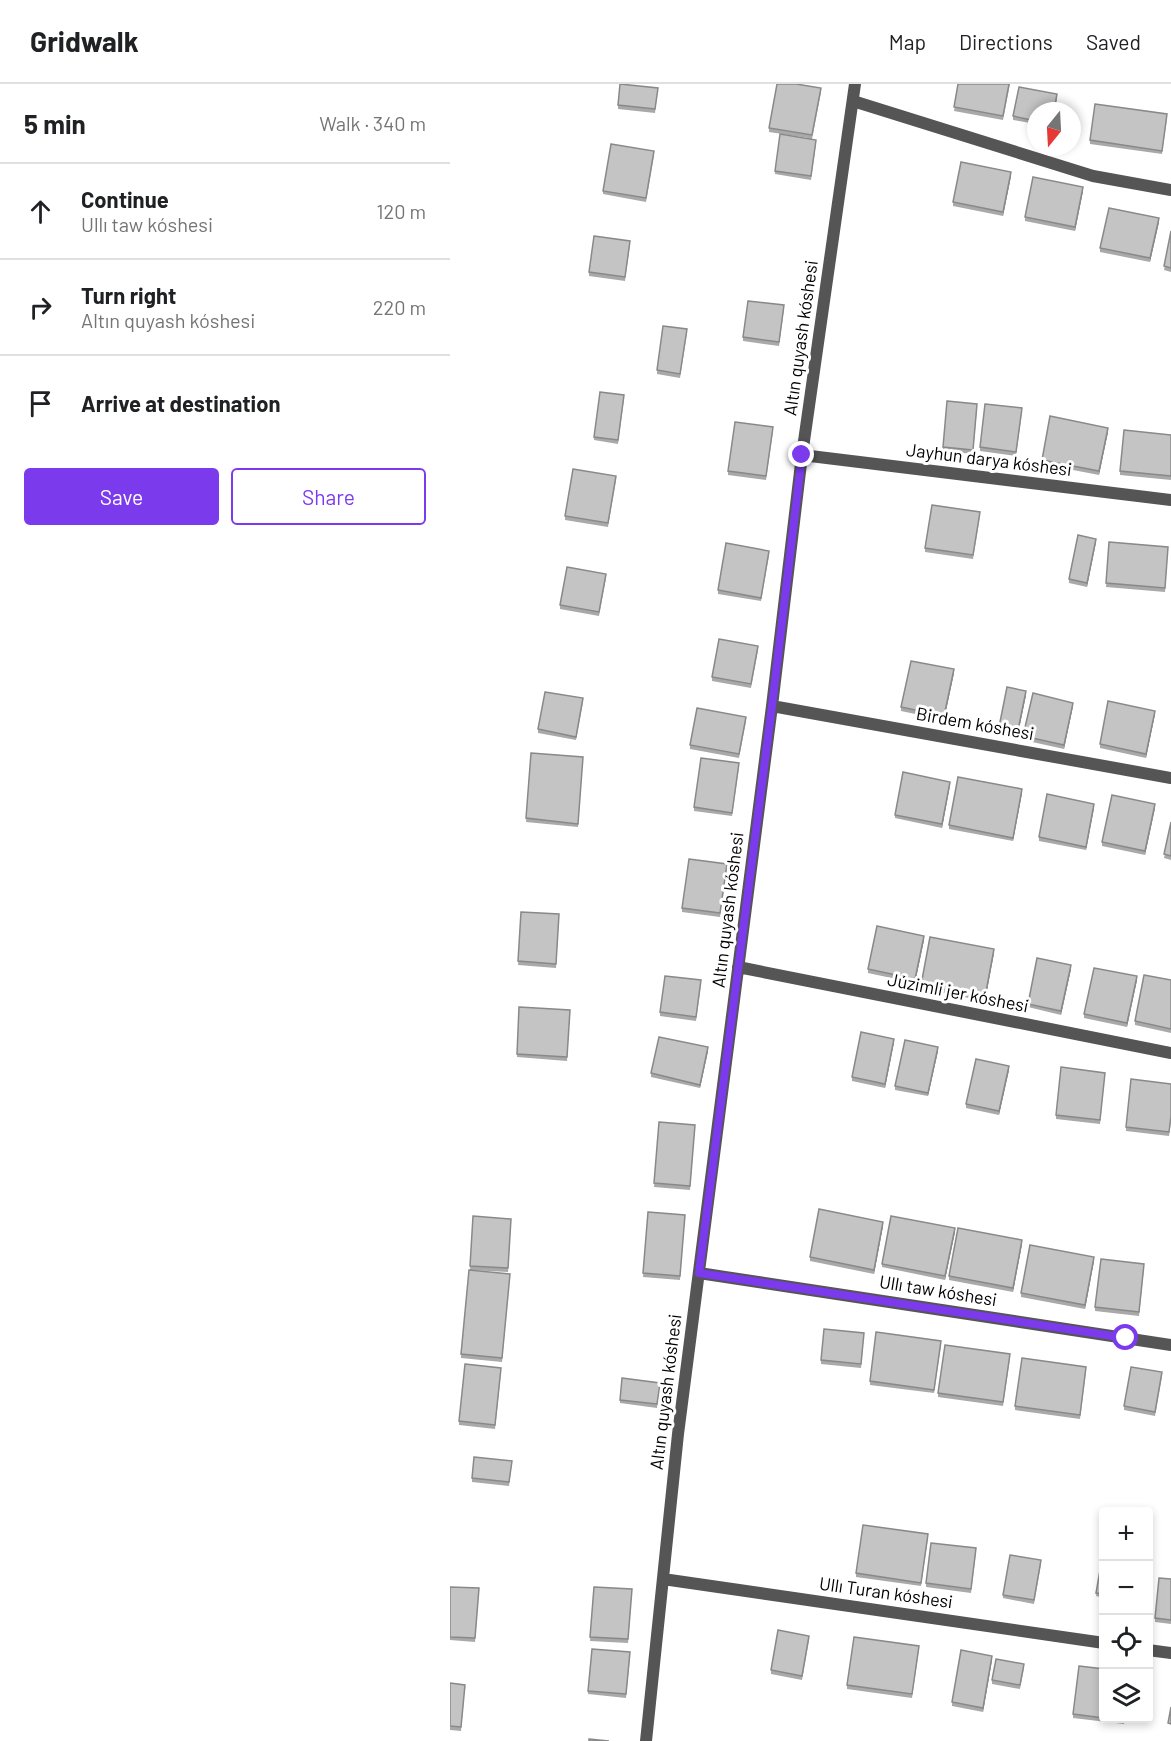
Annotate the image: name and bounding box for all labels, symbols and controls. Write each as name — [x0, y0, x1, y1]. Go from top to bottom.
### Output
text: Gridwalk — [30, 24, 139, 58]
text: Map — [889, 29, 926, 54]
text: Directions — [959, 29, 1053, 54]
text: Saved — [1086, 29, 1141, 54]
north arrow — [1027, 102, 1081, 156]
text: 5 min — [24, 108, 86, 139]
text: Walk · 340 m — [319, 111, 426, 135]
text: Continue — [81, 186, 169, 212]
icon: ahead — [24, 195, 57, 228]
text: 120 m — [376, 199, 426, 223]
text: Ullı taw kóshesi — [81, 212, 213, 236]
street label: Altın quyash kóshesi — [778, 259, 822, 417]
text: Turn right — [81, 282, 176, 308]
icon: right — [24, 291, 57, 324]
text: 220 m — [373, 295, 426, 319]
text: Altın quyash kóshesi — [81, 308, 255, 332]
icon: arrive — [24, 387, 57, 420]
text: Arrive at destination — [81, 390, 280, 416]
street label: Jayhun darya kóshesi — [905, 438, 1073, 480]
route end — [788, 441, 814, 467]
button: Save — [24, 468, 219, 525]
button: Share — [231, 468, 426, 525]
street label: Birdem kóshesi — [914, 702, 1036, 744]
street label: Altın quyash kóshesi — [707, 831, 747, 989]
street label: Júzimli jer kóshesi — [886, 968, 1031, 1016]
street label: Ullı taw kóshesi — [878, 1270, 999, 1310]
street label: Altın quyash kóshesi — [645, 1313, 685, 1471]
route start — [1112, 1324, 1138, 1350]
map controls — [1099, 1507, 1153, 1723]
button: + — [1099, 1507, 1153, 1561]
button: − — [1099, 1561, 1153, 1615]
street label: Ullı Turan kóshesi — [818, 1572, 954, 1612]
button: locate — [1099, 1615, 1153, 1669]
button: layers — [1099, 1669, 1153, 1723]

